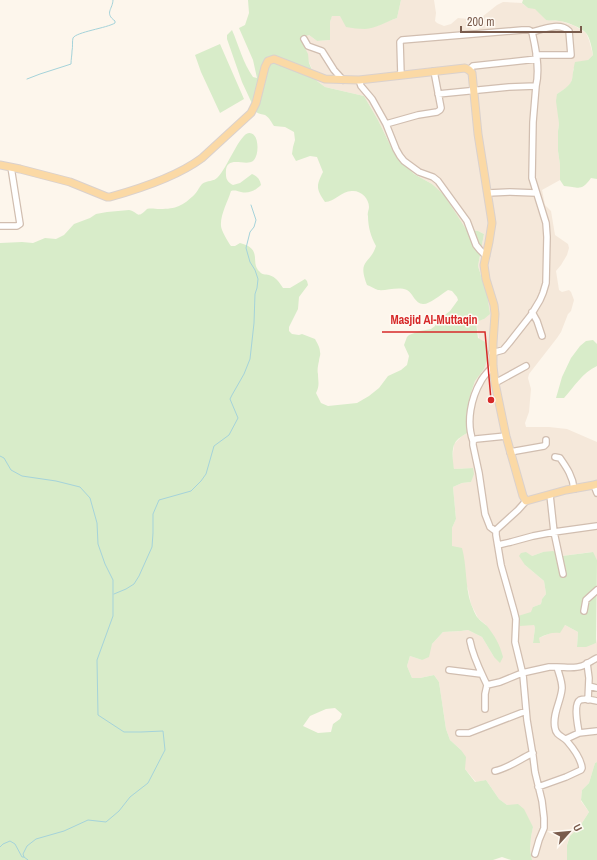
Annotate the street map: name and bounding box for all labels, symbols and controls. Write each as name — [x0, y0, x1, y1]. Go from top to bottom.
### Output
scale bar — [461, 8, 581, 34]
text: 200 m — [467, 14, 494, 30]
callout: Masjid Al-Muttaqin — [382, 308, 485, 332]
text: Masjid Al-Muttaqin — [390, 312, 478, 328]
north arrow — [549, 812, 589, 852]
text: U — [570, 821, 586, 834]

